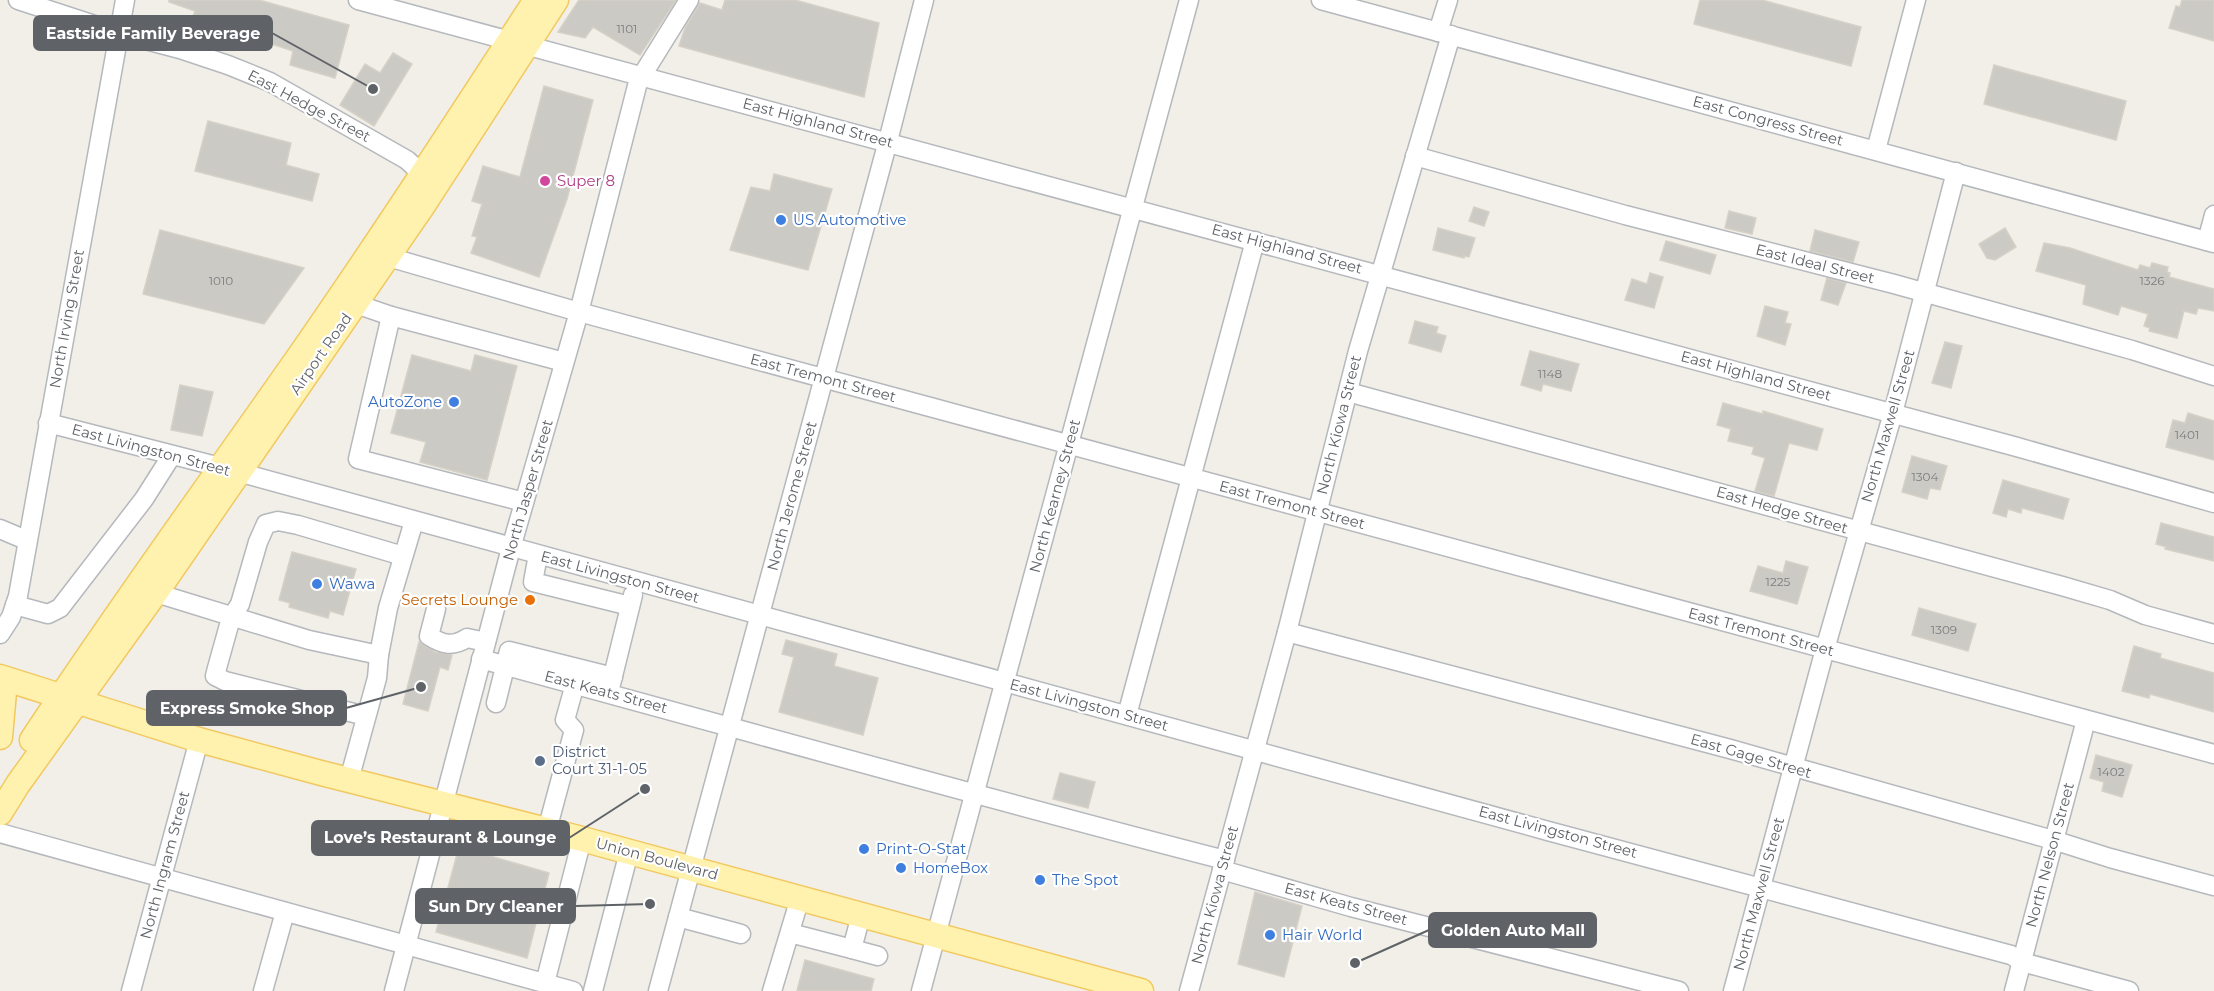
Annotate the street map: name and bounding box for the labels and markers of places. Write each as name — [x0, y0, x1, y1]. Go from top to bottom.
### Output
callout: Eastside Family Beverage — [34, 16, 272, 50]
place label: Super 8 — [557, 171, 615, 190]
marker: Super 8 — [538, 174, 552, 188]
place label: US Automotive — [793, 210, 906, 229]
marker: US Automotive — [774, 213, 788, 227]
place label: AutoZone — [368, 392, 442, 411]
marker: AutoZone — [447, 395, 461, 409]
place label: Wawa — [329, 574, 375, 593]
marker: Wawa — [310, 577, 324, 591]
place label: Secrets Lounge — [401, 590, 518, 609]
marker: Secrets Lounge — [523, 593, 537, 607]
callout: Express Smoke Shop — [147, 691, 346, 725]
place label: District Court 31-1-05 — [552, 742, 647, 778]
marker: District Court 31-1-05 — [533, 754, 547, 768]
callout: Love’s Restaurant & Lounge — [312, 821, 569, 855]
place label: Print-O-Stat — [876, 839, 966, 858]
marker: Print-O-Stat — [857, 842, 871, 856]
place label: HomeBox — [913, 858, 988, 877]
marker: HomeBox — [894, 861, 908, 875]
place label: The Spot — [1052, 870, 1119, 889]
marker: The Spot — [1033, 873, 1047, 887]
callout: Sun Dry Cleaner — [416, 889, 575, 923]
callout: Golden Auto Mall — [1429, 913, 1596, 947]
place label: Hair World — [1282, 925, 1362, 944]
marker: Hair World — [1263, 928, 1277, 942]

